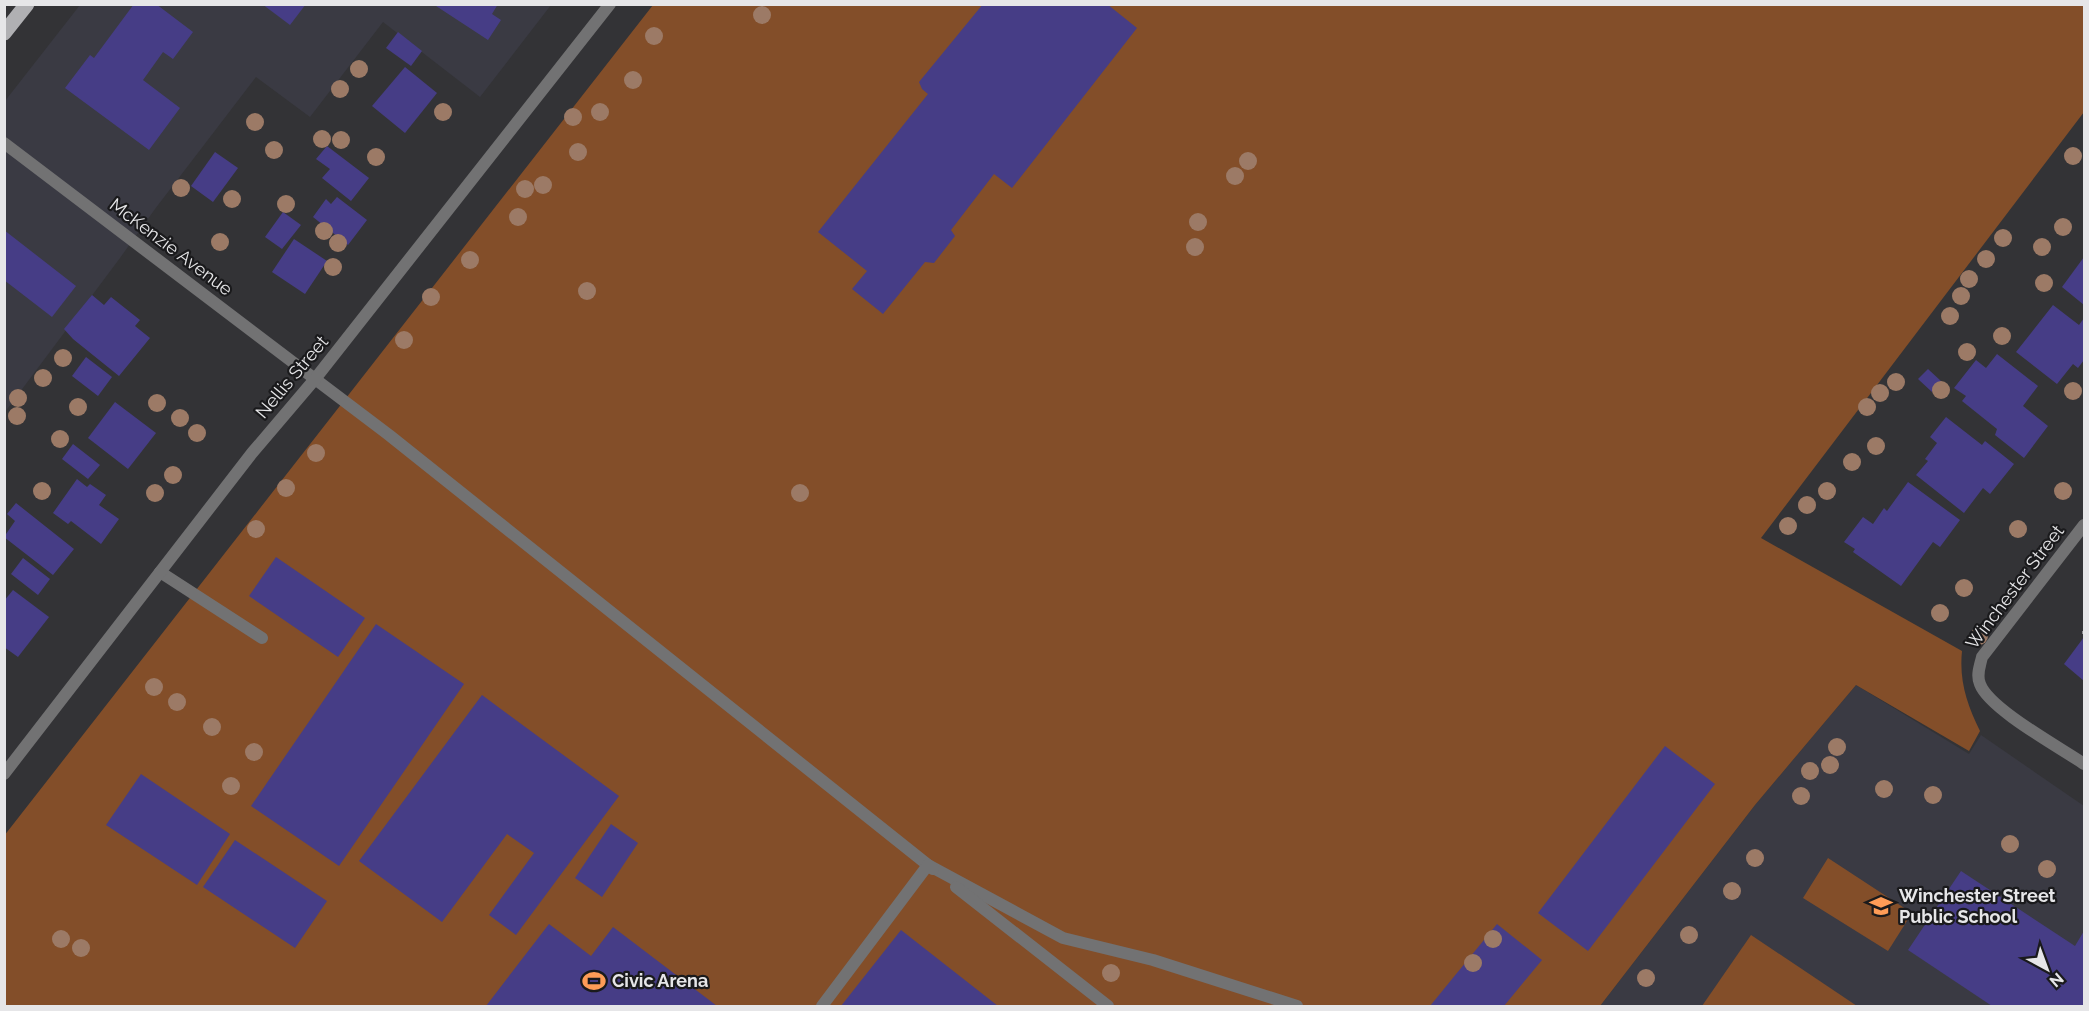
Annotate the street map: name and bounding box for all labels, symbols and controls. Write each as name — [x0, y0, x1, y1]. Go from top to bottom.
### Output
street label: McKenzie Avenue — [106, 194, 237, 300]
street label: Nellis Street — [251, 331, 332, 422]
street label: Winchester Street — [1961, 521, 2068, 653]
place label: Winchester Street Public School — [1899, 885, 2056, 927]
school or university icon: Winchester Street Public School — [1868, 893, 1894, 919]
north arrow — [2017, 939, 2077, 999]
sports icon: Civic Arena — [581, 968, 607, 994]
text: N — [2046, 969, 2067, 991]
place label: Civic Arena — [612, 970, 708, 991]

